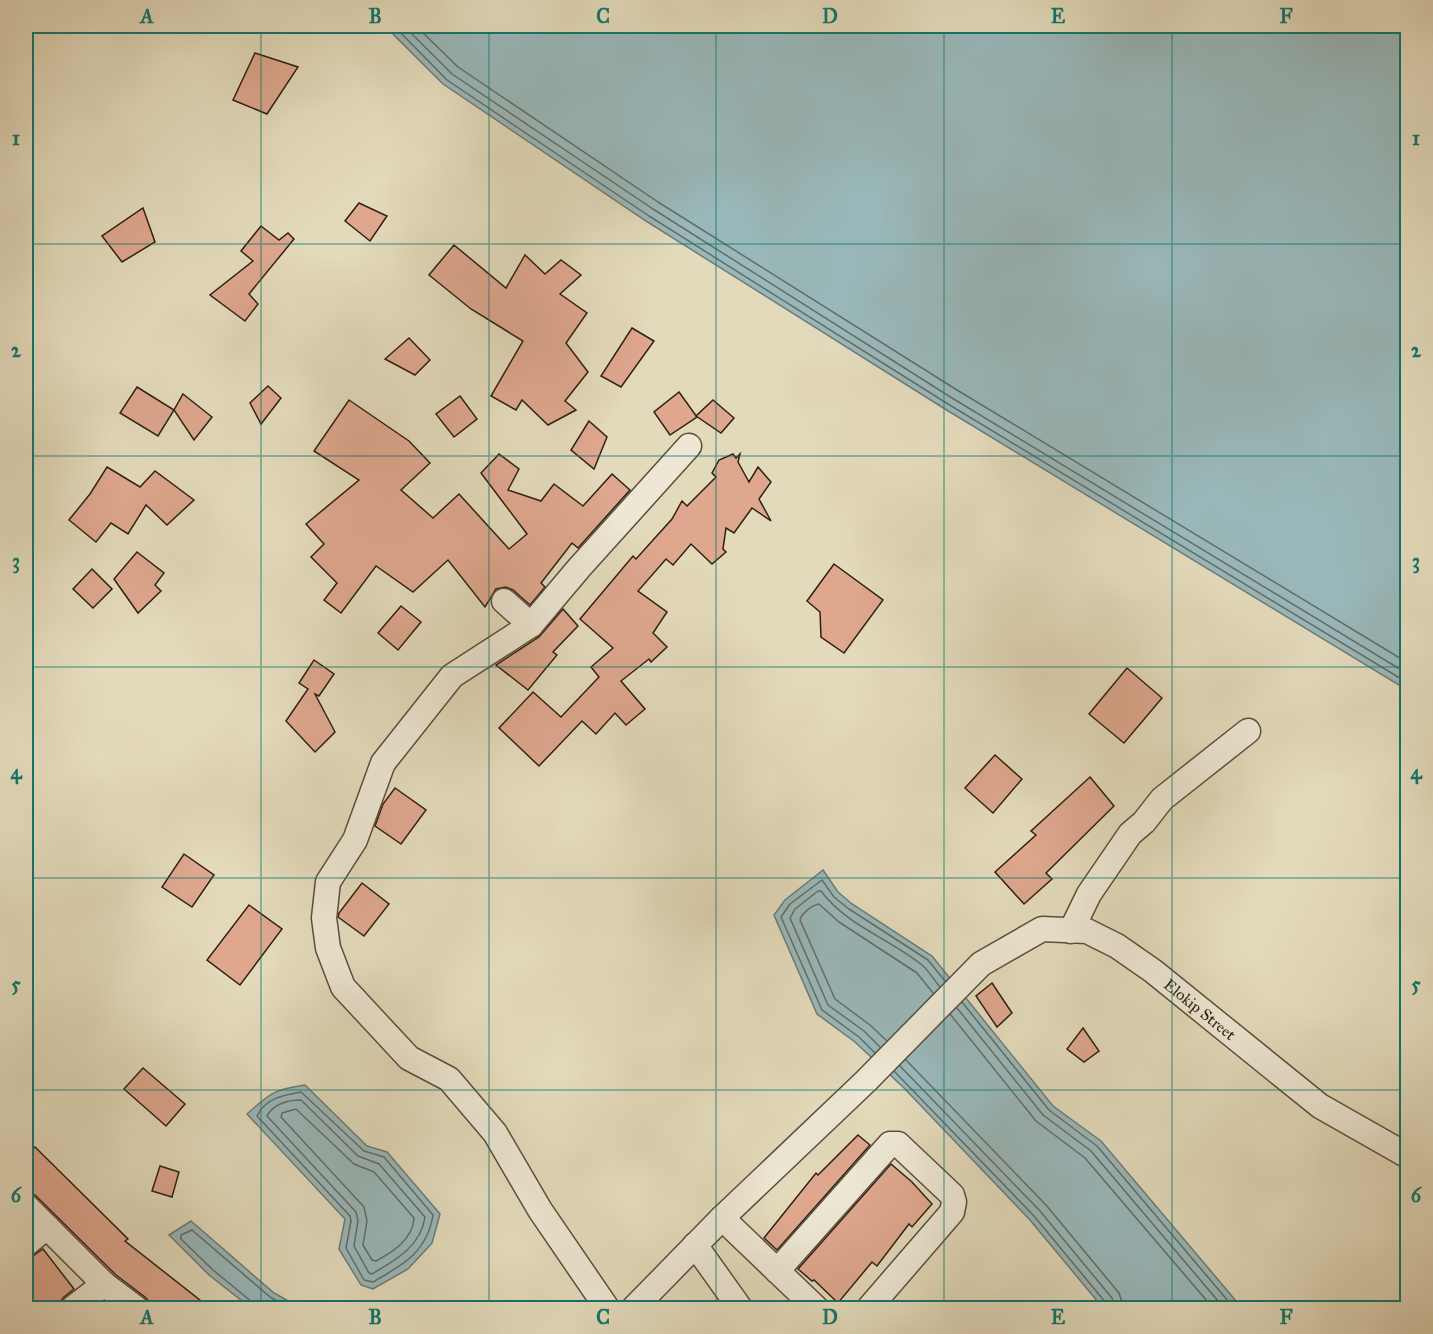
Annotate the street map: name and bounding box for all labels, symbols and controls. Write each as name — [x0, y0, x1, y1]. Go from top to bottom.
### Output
text: A — [138, 4, 154, 28]
text: B — [368, 4, 382, 28]
text: C — [596, 4, 610, 28]
text: D — [822, 4, 838, 28]
text: E — [1051, 4, 1066, 28]
text: F — [1279, 4, 1293, 28]
text: 1 — [12, 126, 20, 150]
text: 1 — [1412, 126, 1420, 150]
text: 2 — [11, 338, 22, 362]
text: 2 — [1411, 338, 1422, 362]
text: 3 — [12, 549, 20, 574]
text: 3 — [1412, 549, 1420, 574]
text: 4 — [10, 760, 22, 785]
text: 4 — [1410, 760, 1422, 785]
text: 5 — [11, 972, 21, 996]
text: 5 — [1411, 972, 1421, 996]
street label: Elokip Street — [1160, 974, 1240, 1044]
text: 6 — [11, 1183, 23, 1207]
text: 6 — [1411, 1183, 1423, 1207]
text: A — [138, 1305, 154, 1329]
text: B — [368, 1305, 382, 1329]
text: C — [596, 1305, 610, 1329]
text: D — [822, 1305, 838, 1329]
text: E — [1051, 1305, 1066, 1329]
text: F — [1279, 1305, 1293, 1329]

